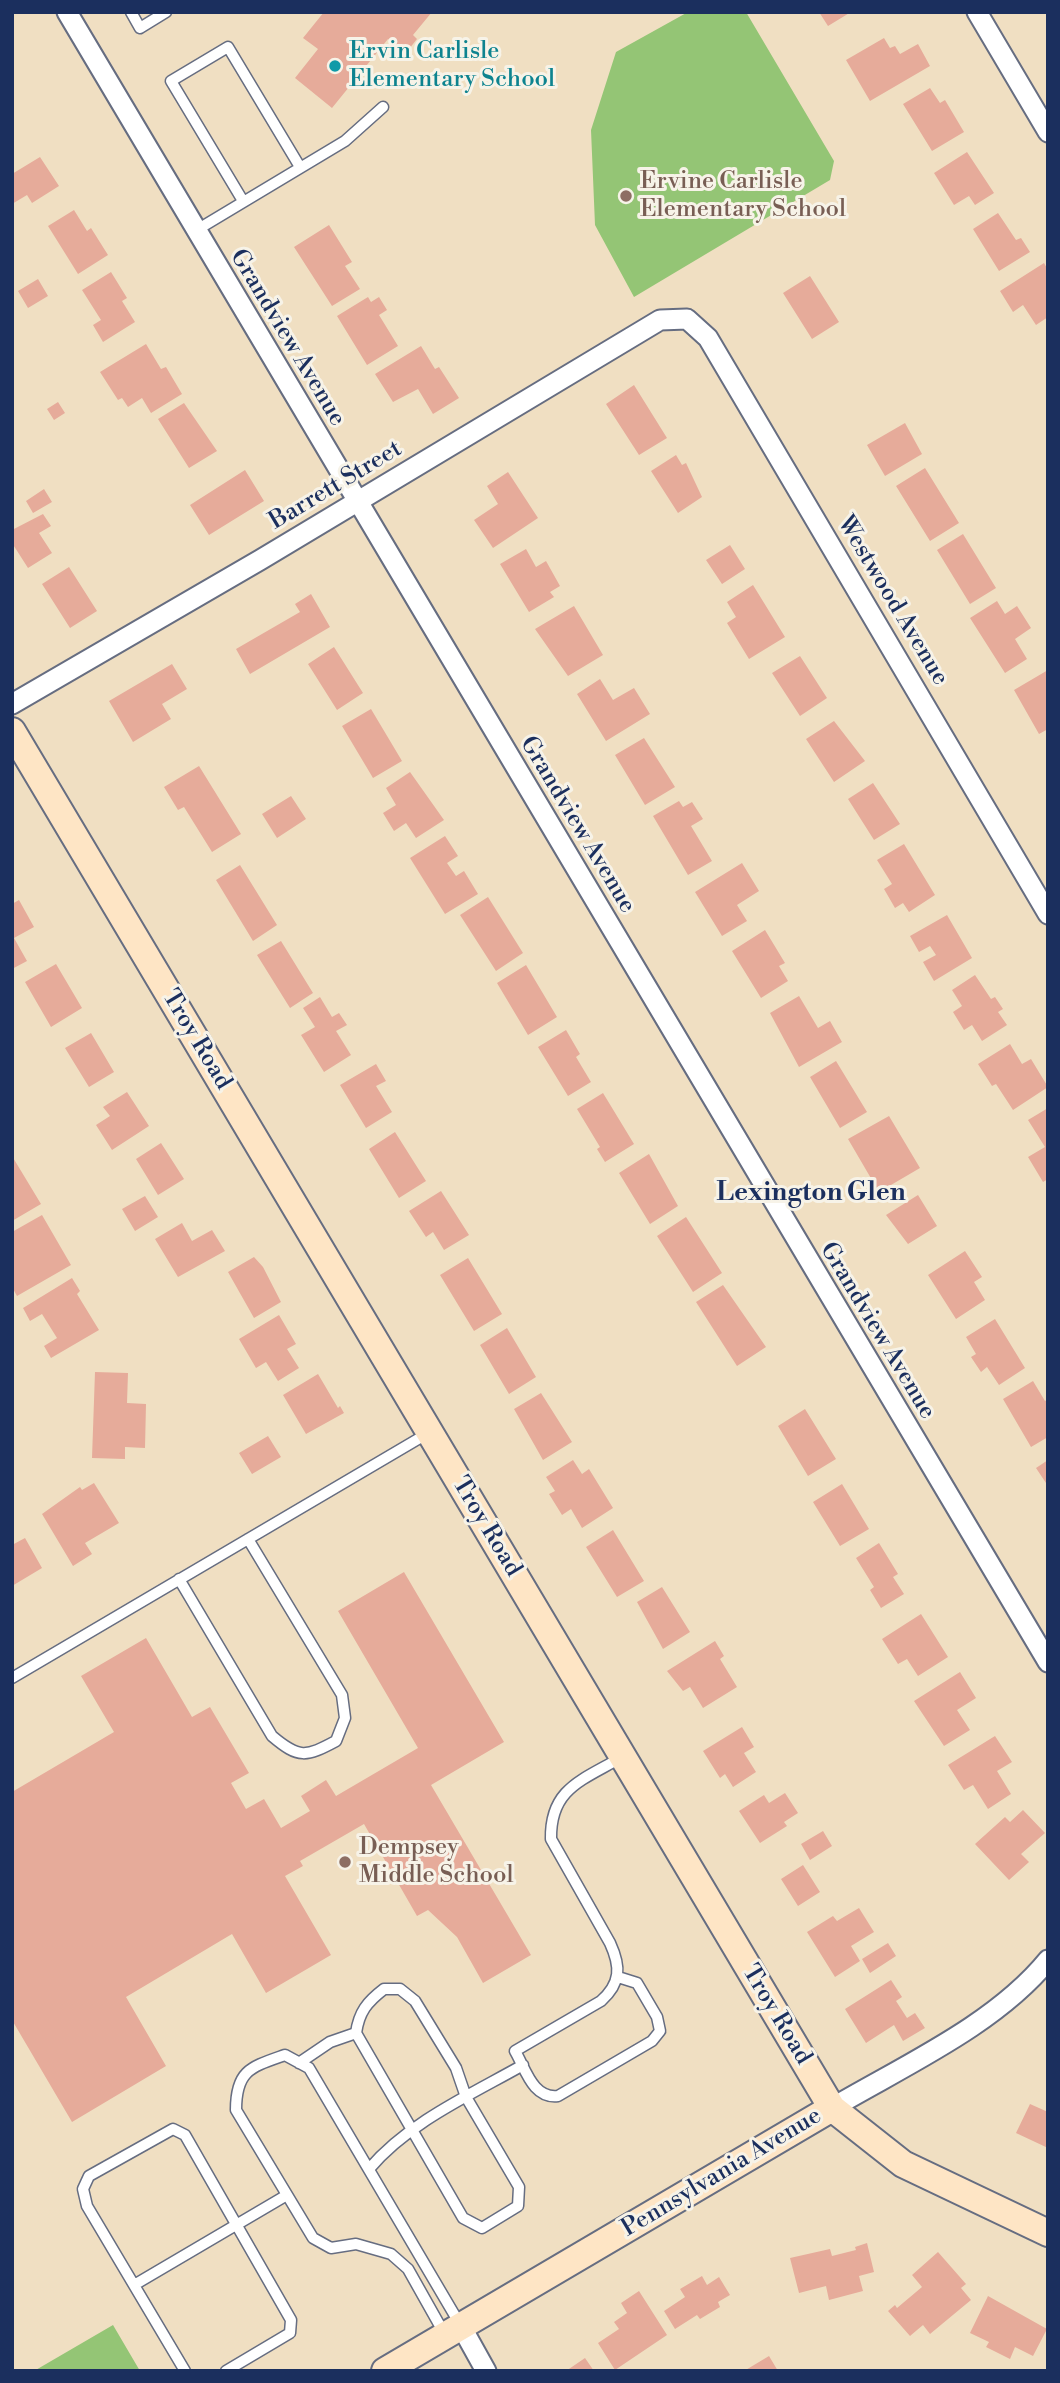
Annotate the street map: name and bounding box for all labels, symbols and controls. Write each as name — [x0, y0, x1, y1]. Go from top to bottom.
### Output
place label: Ervin Carlisle Elementary School — [349, 38, 555, 94]
marker: Ervin Carlisle Elementary School — [327, 58, 343, 74]
place label: Ervine Carlisle Elementary School — [640, 168, 846, 224]
marker: Ervine Carlisle Elementary School — [618, 188, 634, 204]
street label: Grandview Avenue — [223, 245, 351, 431]
street label: Barrett Street — [265, 435, 407, 537]
street label: Westwood Avenue — [830, 511, 954, 691]
street label: Grandview Avenue — [513, 732, 641, 918]
street label: Troy Road — [155, 985, 237, 1095]
district label: Lexington Glen — [716, 1178, 906, 1210]
street label: Grandview Avenue — [813, 1238, 941, 1424]
street label: Troy Road — [445, 1472, 527, 1582]
place label: Dempsey Middle School — [359, 1834, 514, 1890]
marker: Dempsey Middle School — [337, 1854, 353, 1870]
street label: Troy Road — [735, 1960, 817, 2070]
street label: Pennsylvania Avenue — [617, 2102, 827, 2244]

